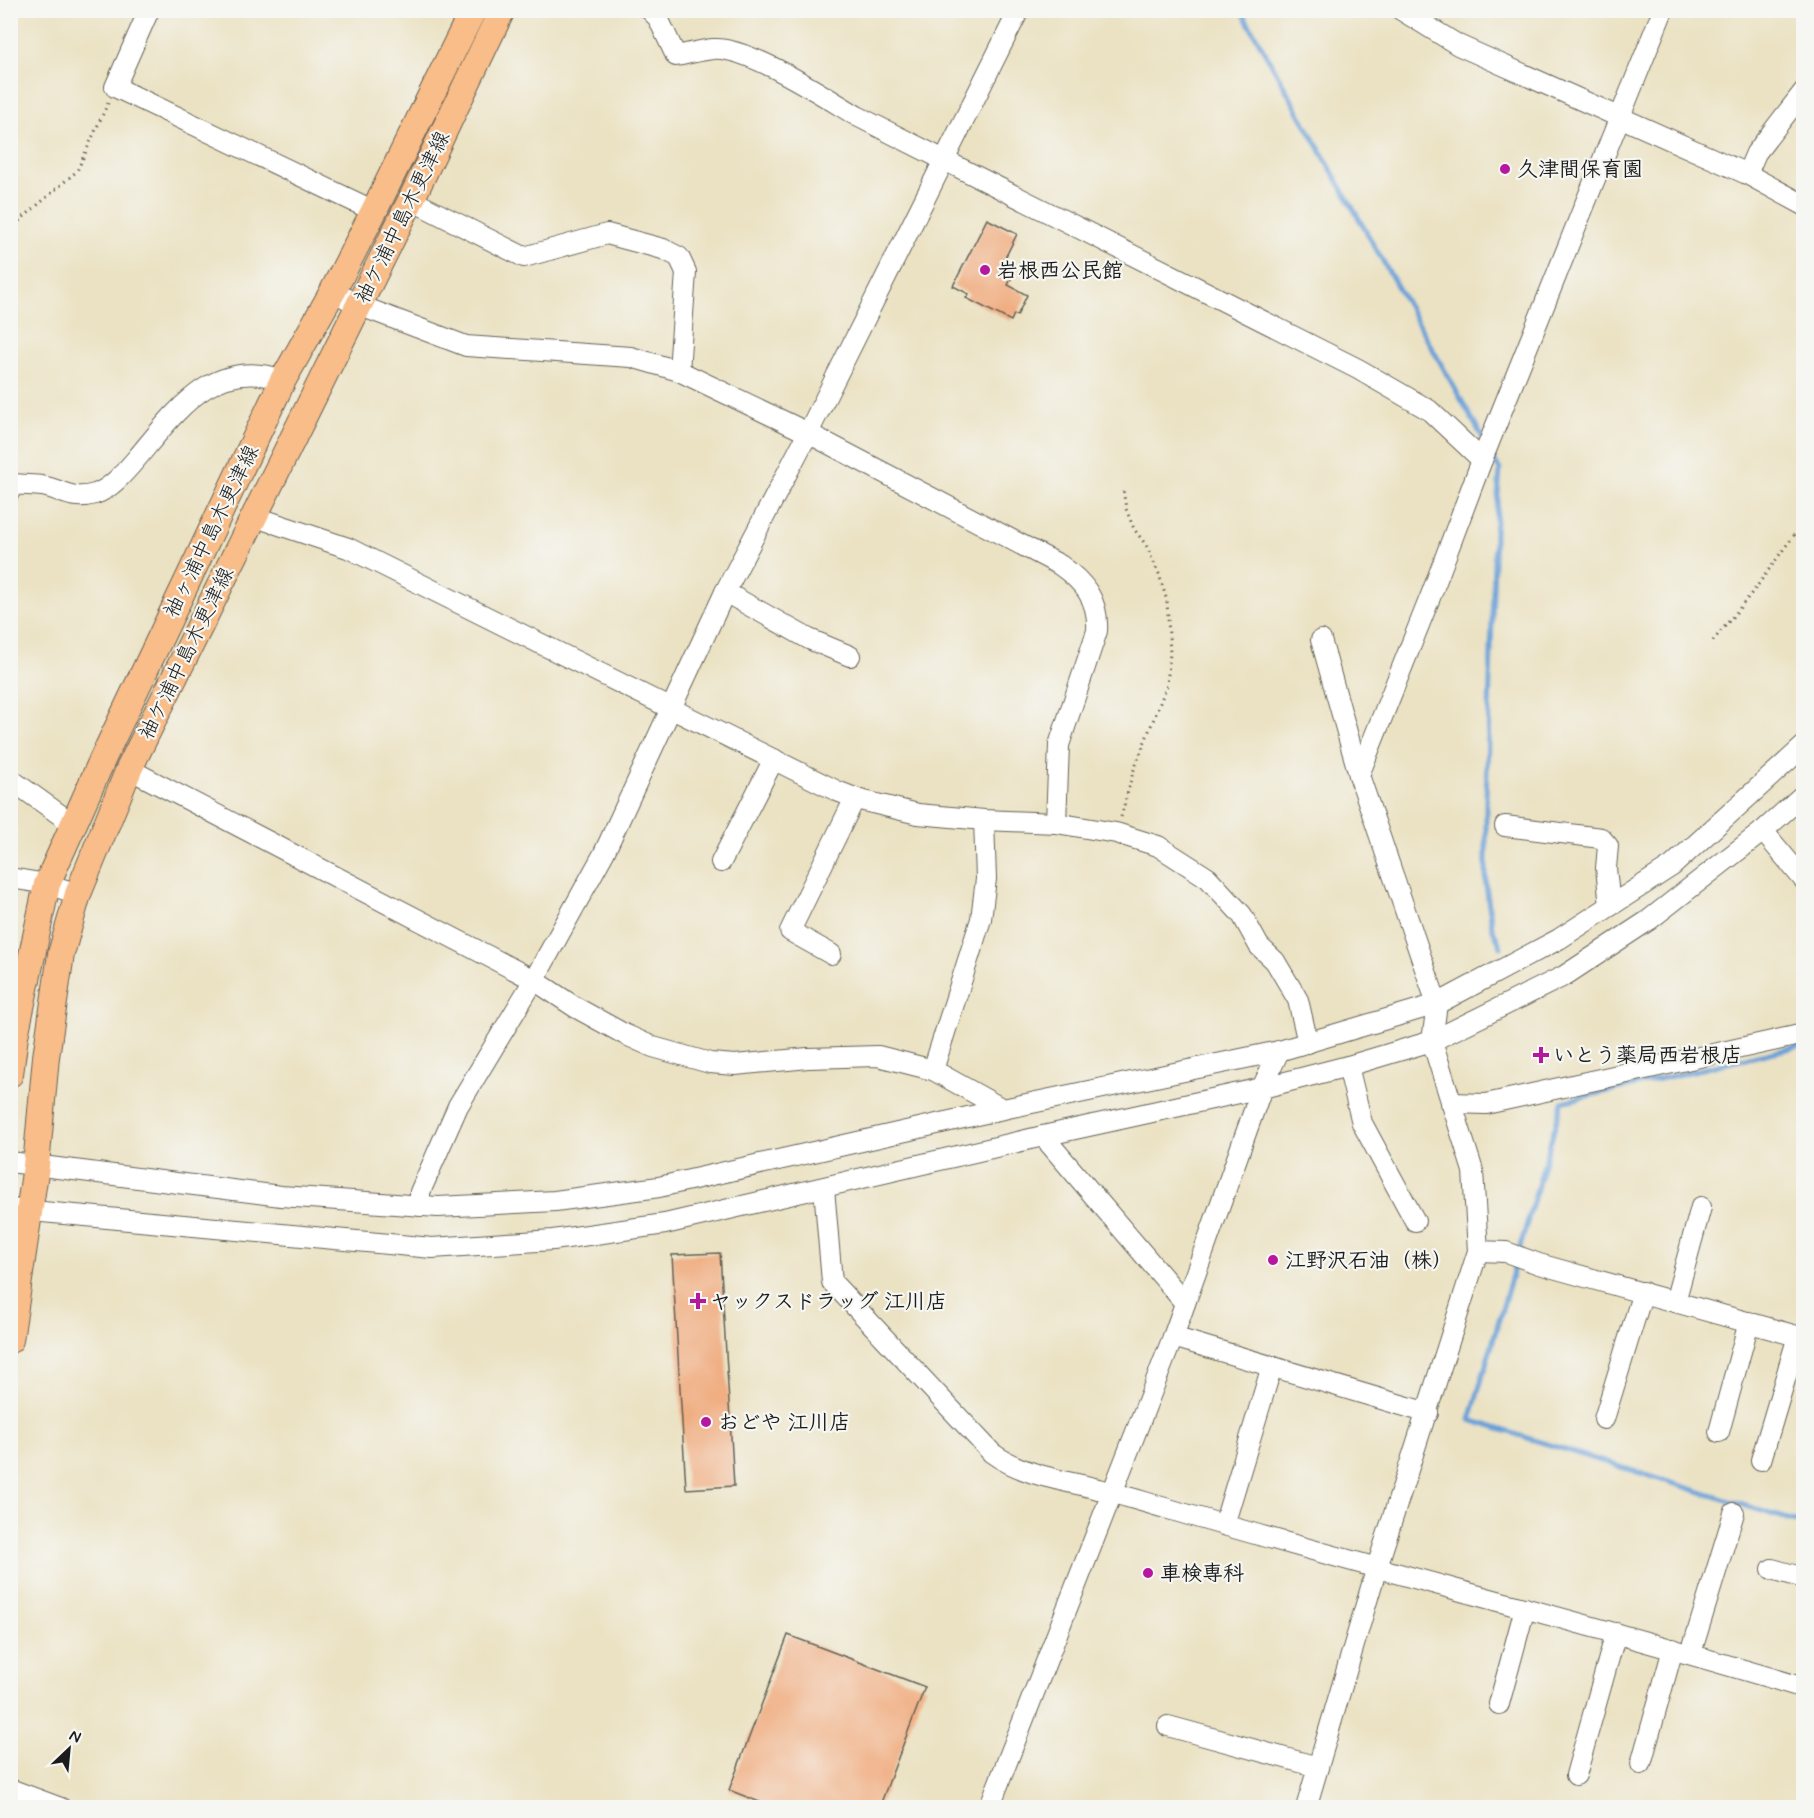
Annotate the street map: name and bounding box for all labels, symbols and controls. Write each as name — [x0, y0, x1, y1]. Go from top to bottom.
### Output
street label: 袖ケ浦中島木更津線 — [349, 126, 457, 309]
place label: 久津間保育園 — [1517, 156, 1643, 184]
marker: 久津間保育園 — [1498, 162, 1512, 176]
place label: 岩根西公民館 — [997, 257, 1123, 285]
marker: 岩根西公民館 — [978, 263, 992, 277]
street label: 袖ヶ浦中島木更津線 — [158, 440, 266, 623]
street label: 袖ケ浦中島木更津線 — [133, 562, 241, 745]
place label: いとう薬局西岩根店 — [1553, 1042, 1742, 1070]
marker: いとう薬局西岩根店 — [1534, 1048, 1548, 1062]
place label: 江野沢石油（株） — [1285, 1247, 1453, 1275]
marker: 江野沢石油（株） — [1266, 1253, 1280, 1267]
place label: ヤックスドラッグ 江川店 — [710, 1288, 947, 1316]
marker: ヤックスドラッグ 江川店 — [691, 1294, 705, 1308]
place label: おどや 江川店 — [718, 1409, 851, 1437]
marker: おどや 江川店 — [699, 1415, 713, 1429]
place label: 車検専科 — [1160, 1560, 1244, 1588]
marker: 車検専科 — [1141, 1566, 1155, 1580]
north arrow — [39, 1719, 99, 1779]
text: N — [66, 1725, 84, 1749]

